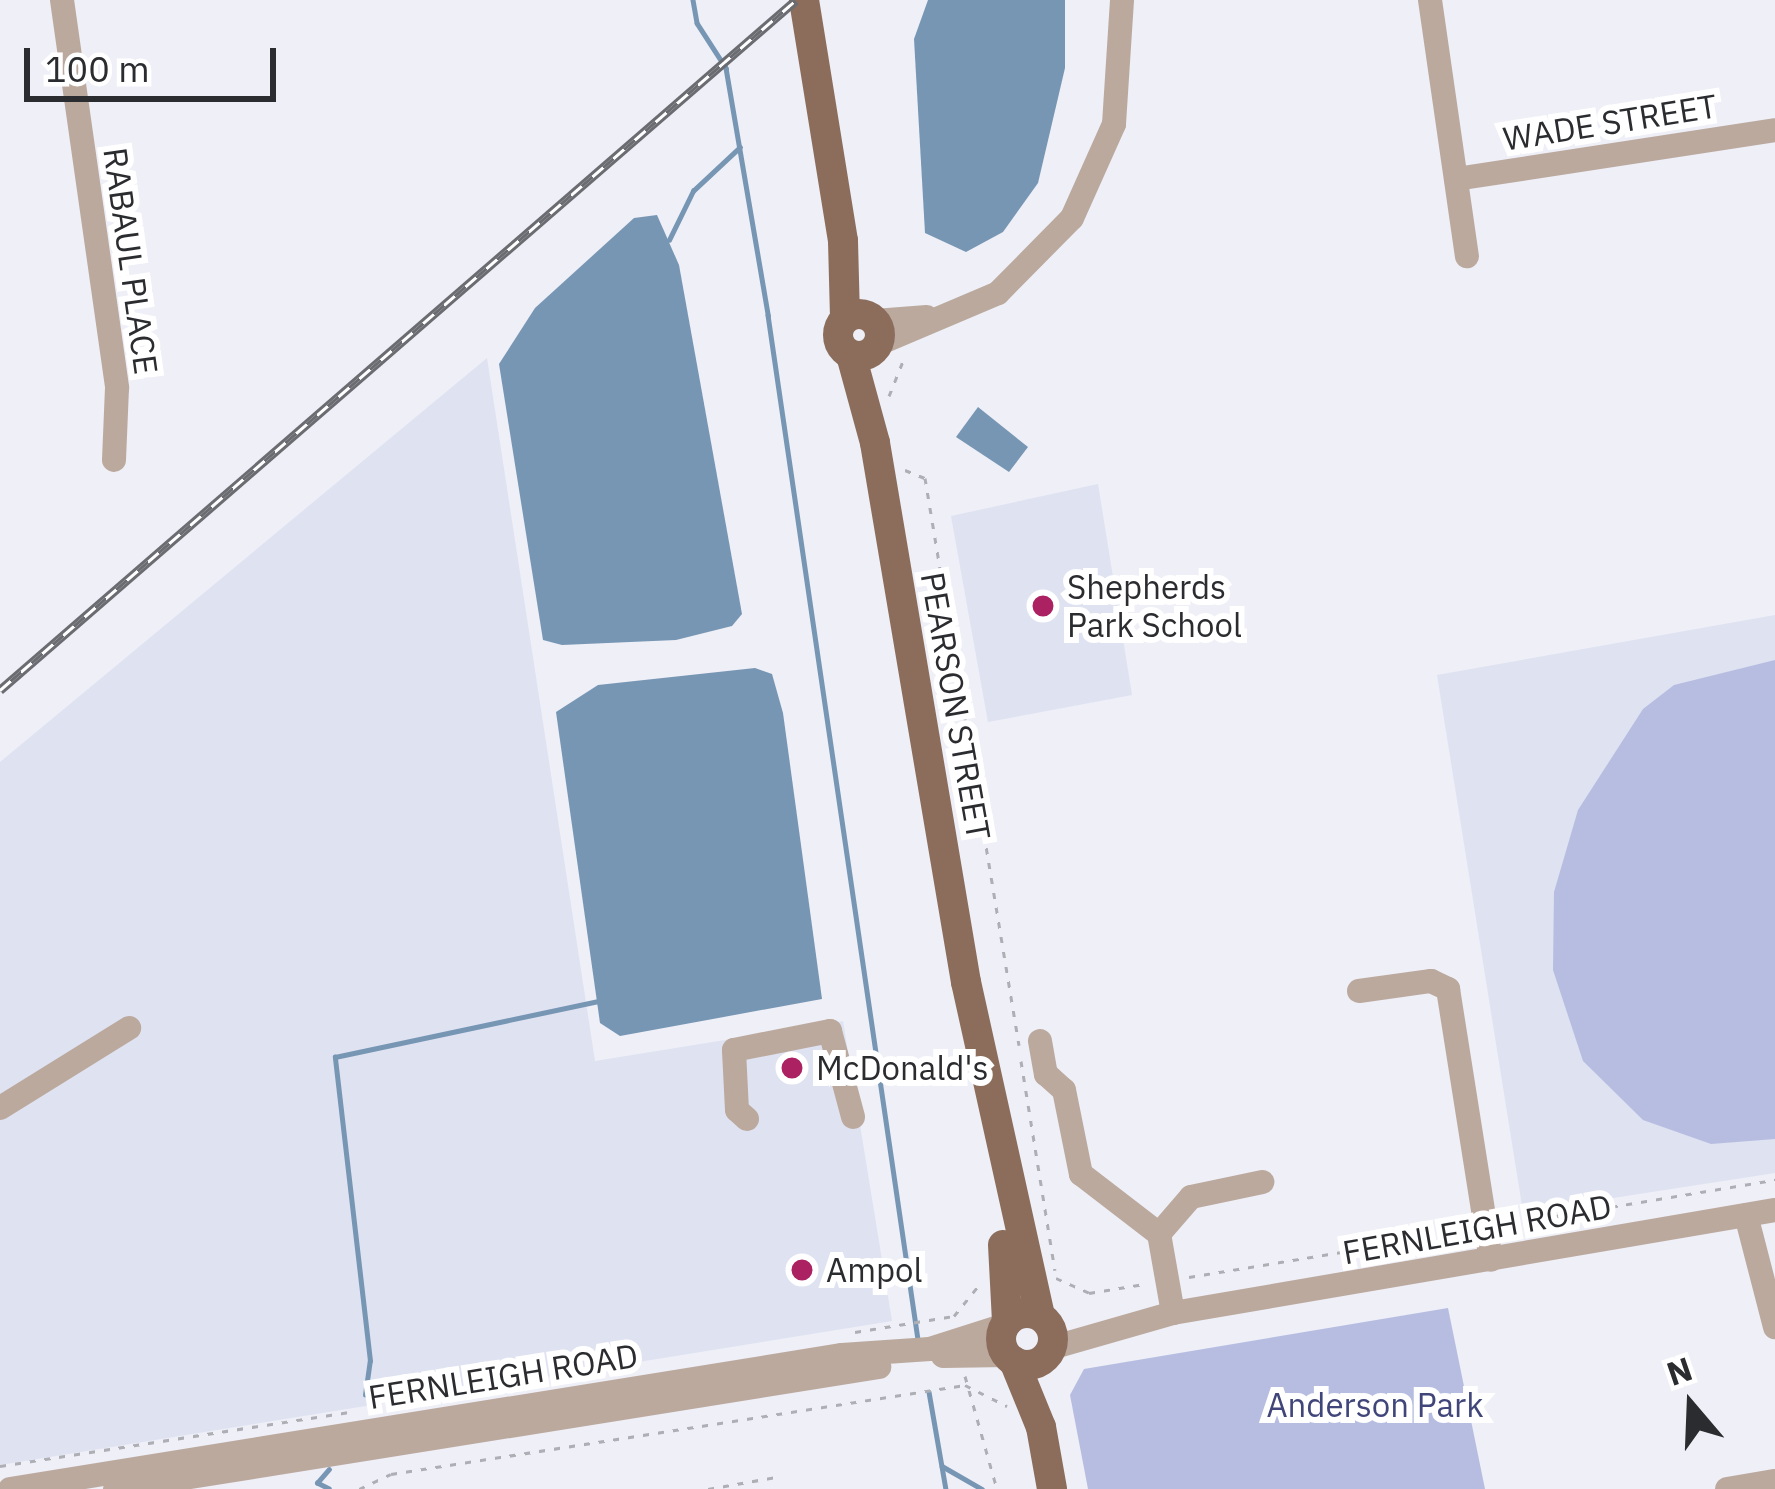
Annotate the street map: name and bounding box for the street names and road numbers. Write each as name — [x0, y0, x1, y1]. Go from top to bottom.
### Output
street label: WADE STREET — [1500, 86, 1720, 158]
street label: RABAUL PLACE — [95, 145, 167, 377]
street label: PEARSON STREET — [913, 569, 999, 843]
street label: FERNLEIGH ROAD — [1340, 1186, 1614, 1272]
street label: FERNLEIGH ROAD — [366, 1335, 640, 1417]

